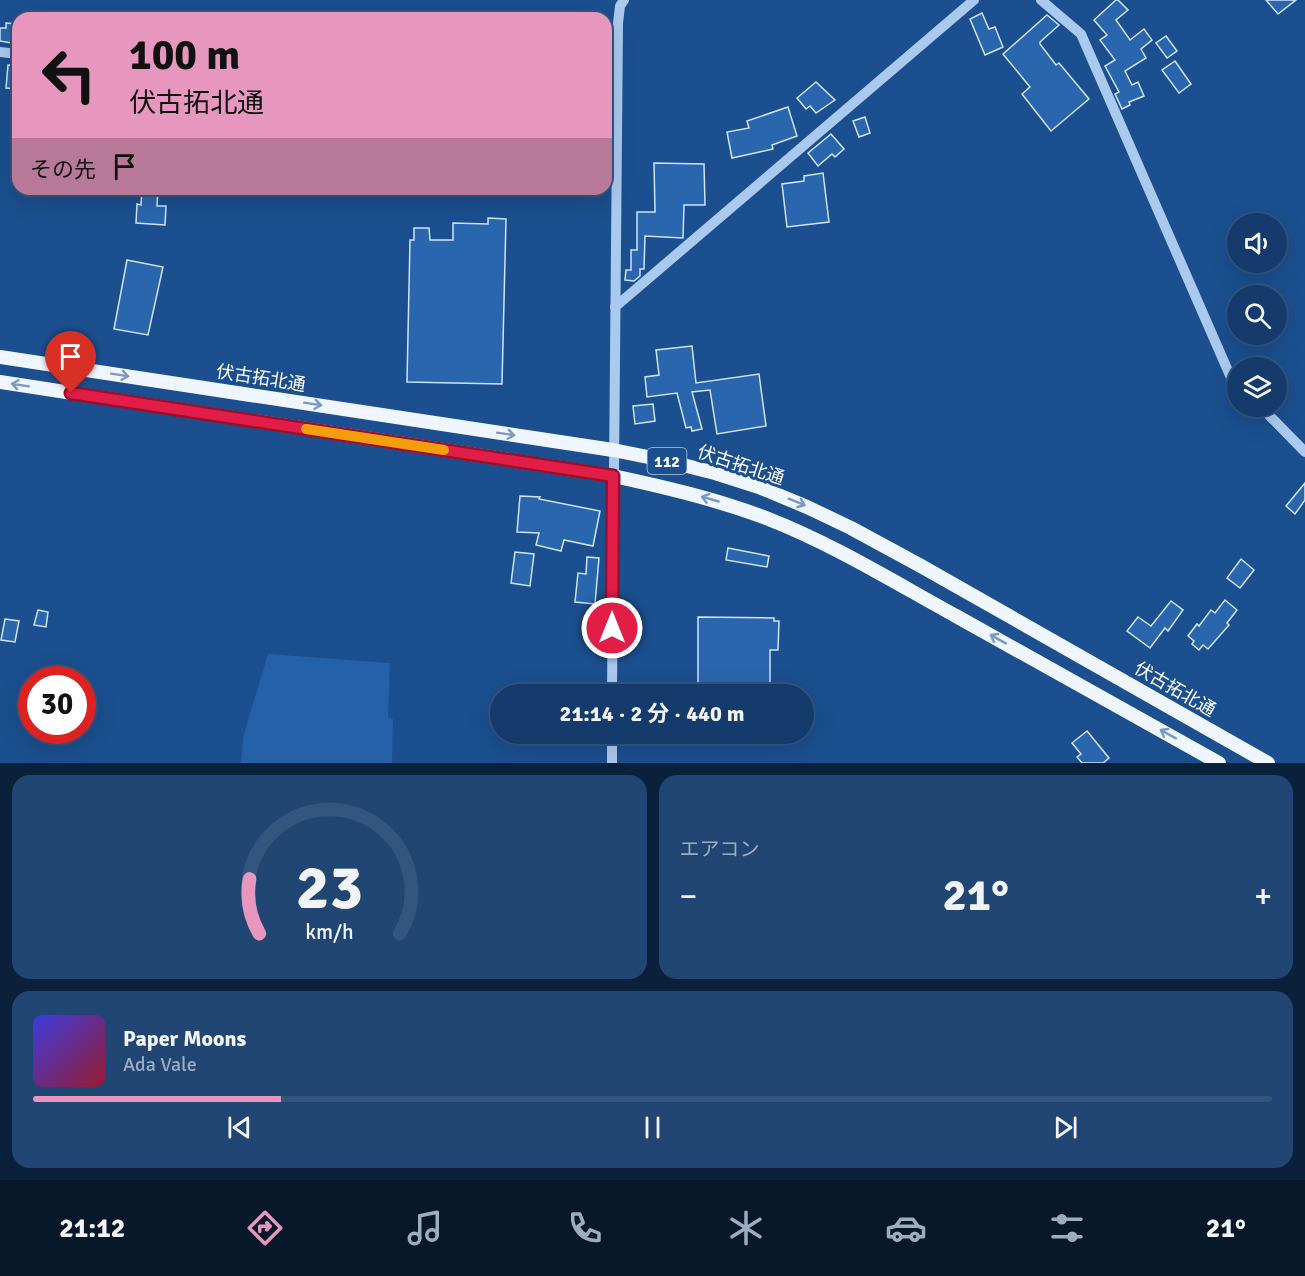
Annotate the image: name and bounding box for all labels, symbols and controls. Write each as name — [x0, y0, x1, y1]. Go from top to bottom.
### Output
text: 100 m — [129, 30, 240, 81]
icon: left — [30, 36, 108, 114]
text: 伏古拓北通 — [129, 87, 264, 120]
icon: arrive — [108, 150, 141, 183]
text: その先 — [30, 156, 96, 183]
map controls — [1227, 213, 1287, 417]
button: sound — [1227, 213, 1287, 273]
button: search — [1227, 285, 1287, 345]
pin — [45, 331, 96, 393]
icon: arrive — [54, 340, 87, 373]
button: layers — [1227, 357, 1287, 417]
street label: 伏古拓北通 — [215, 360, 307, 396]
one-way arrow — [110, 369, 130, 380]
one-way arrow — [11, 379, 31, 390]
one-way arrow — [303, 399, 322, 410]
one-way arrow — [495, 428, 515, 439]
street label: 伏古拓北通 — [695, 441, 787, 489]
road number: 112 — [648, 448, 686, 474]
one-way arrow — [701, 493, 720, 504]
one-way arrow — [787, 498, 805, 509]
position arrow — [580, 596, 644, 660]
one-way arrow — [989, 633, 1007, 644]
street label: 伏古拓北通 — [1131, 657, 1219, 721]
speed limit sign: 30 — [18, 666, 96, 744]
text: 21:14 · 2 分 · 440 m — [560, 700, 744, 727]
one-way arrow — [1160, 728, 1177, 740]
text: エアコン — [680, 837, 760, 862]
text: 23 — [296, 849, 363, 926]
text: 21° — [942, 868, 1009, 923]
text: − — [680, 876, 697, 917]
text: + — [1254, 876, 1272, 917]
text: km/h — [305, 919, 354, 945]
text: Paper Moons — [123, 1025, 246, 1052]
text: Ada Vale — [123, 1052, 197, 1077]
icon: previous — [223, 1111, 256, 1144]
icon: pause — [636, 1111, 669, 1144]
icon: next — [1049, 1111, 1082, 1144]
icon: directions — [244, 1207, 286, 1249]
icon: music — [404, 1207, 446, 1249]
icon: phone — [564, 1207, 606, 1249]
icon: climate — [725, 1207, 767, 1249]
icon: car — [885, 1207, 927, 1249]
icon: filters — [1046, 1207, 1088, 1249]
text: 21:12 — [59, 1212, 125, 1245]
text: 21° — [1206, 1212, 1246, 1245]

